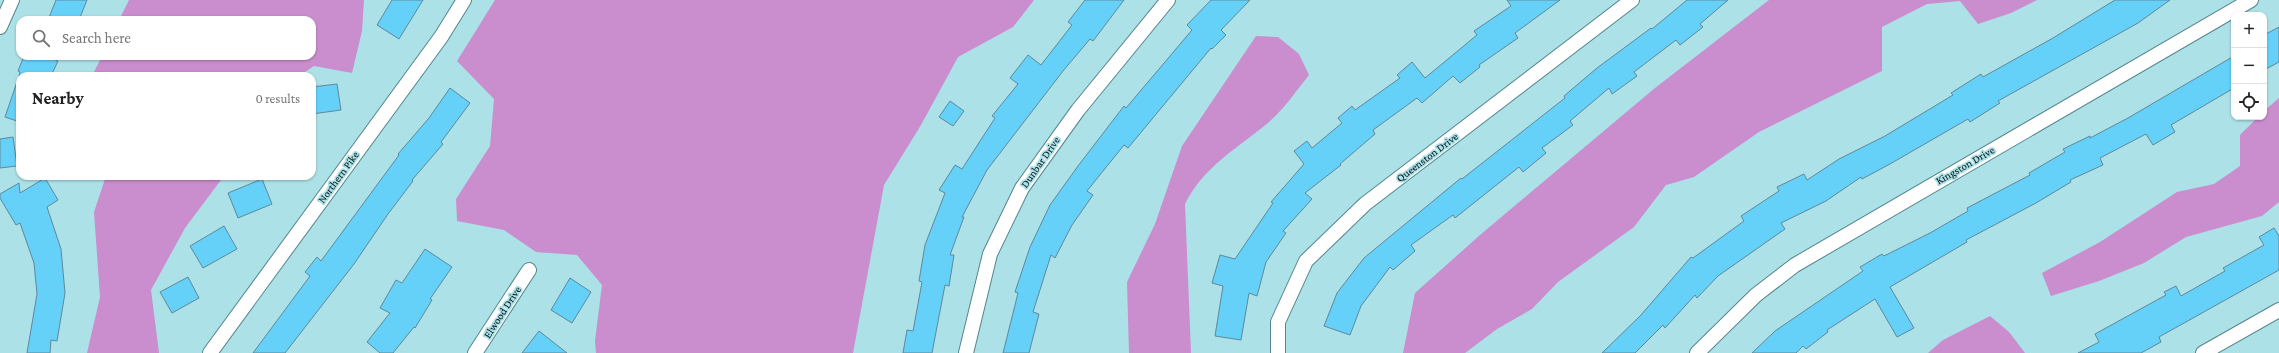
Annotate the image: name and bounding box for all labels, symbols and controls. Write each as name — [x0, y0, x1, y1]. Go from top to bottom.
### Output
map controls — [2231, 12, 2267, 120]
button: + — [2231, 12, 2267, 48]
search box — [16, 16, 316, 60]
icon: search — [30, 27, 52, 49]
text: Search here — [62, 30, 131, 46]
button: − — [2231, 48, 2267, 84]
button: locate — [2231, 84, 2267, 120]
text: Nearby — [32, 89, 84, 108]
text: 0 results — [255, 91, 300, 106]
street label: Queenston Drive — [1394, 130, 1460, 184]
street label: Dunbar Drive — [1018, 134, 1062, 190]
street label: Kingston Drive — [1934, 143, 1997, 187]
street label: Northern Pike — [315, 149, 361, 205]
street label: Elwood Drive — [481, 284, 523, 340]

